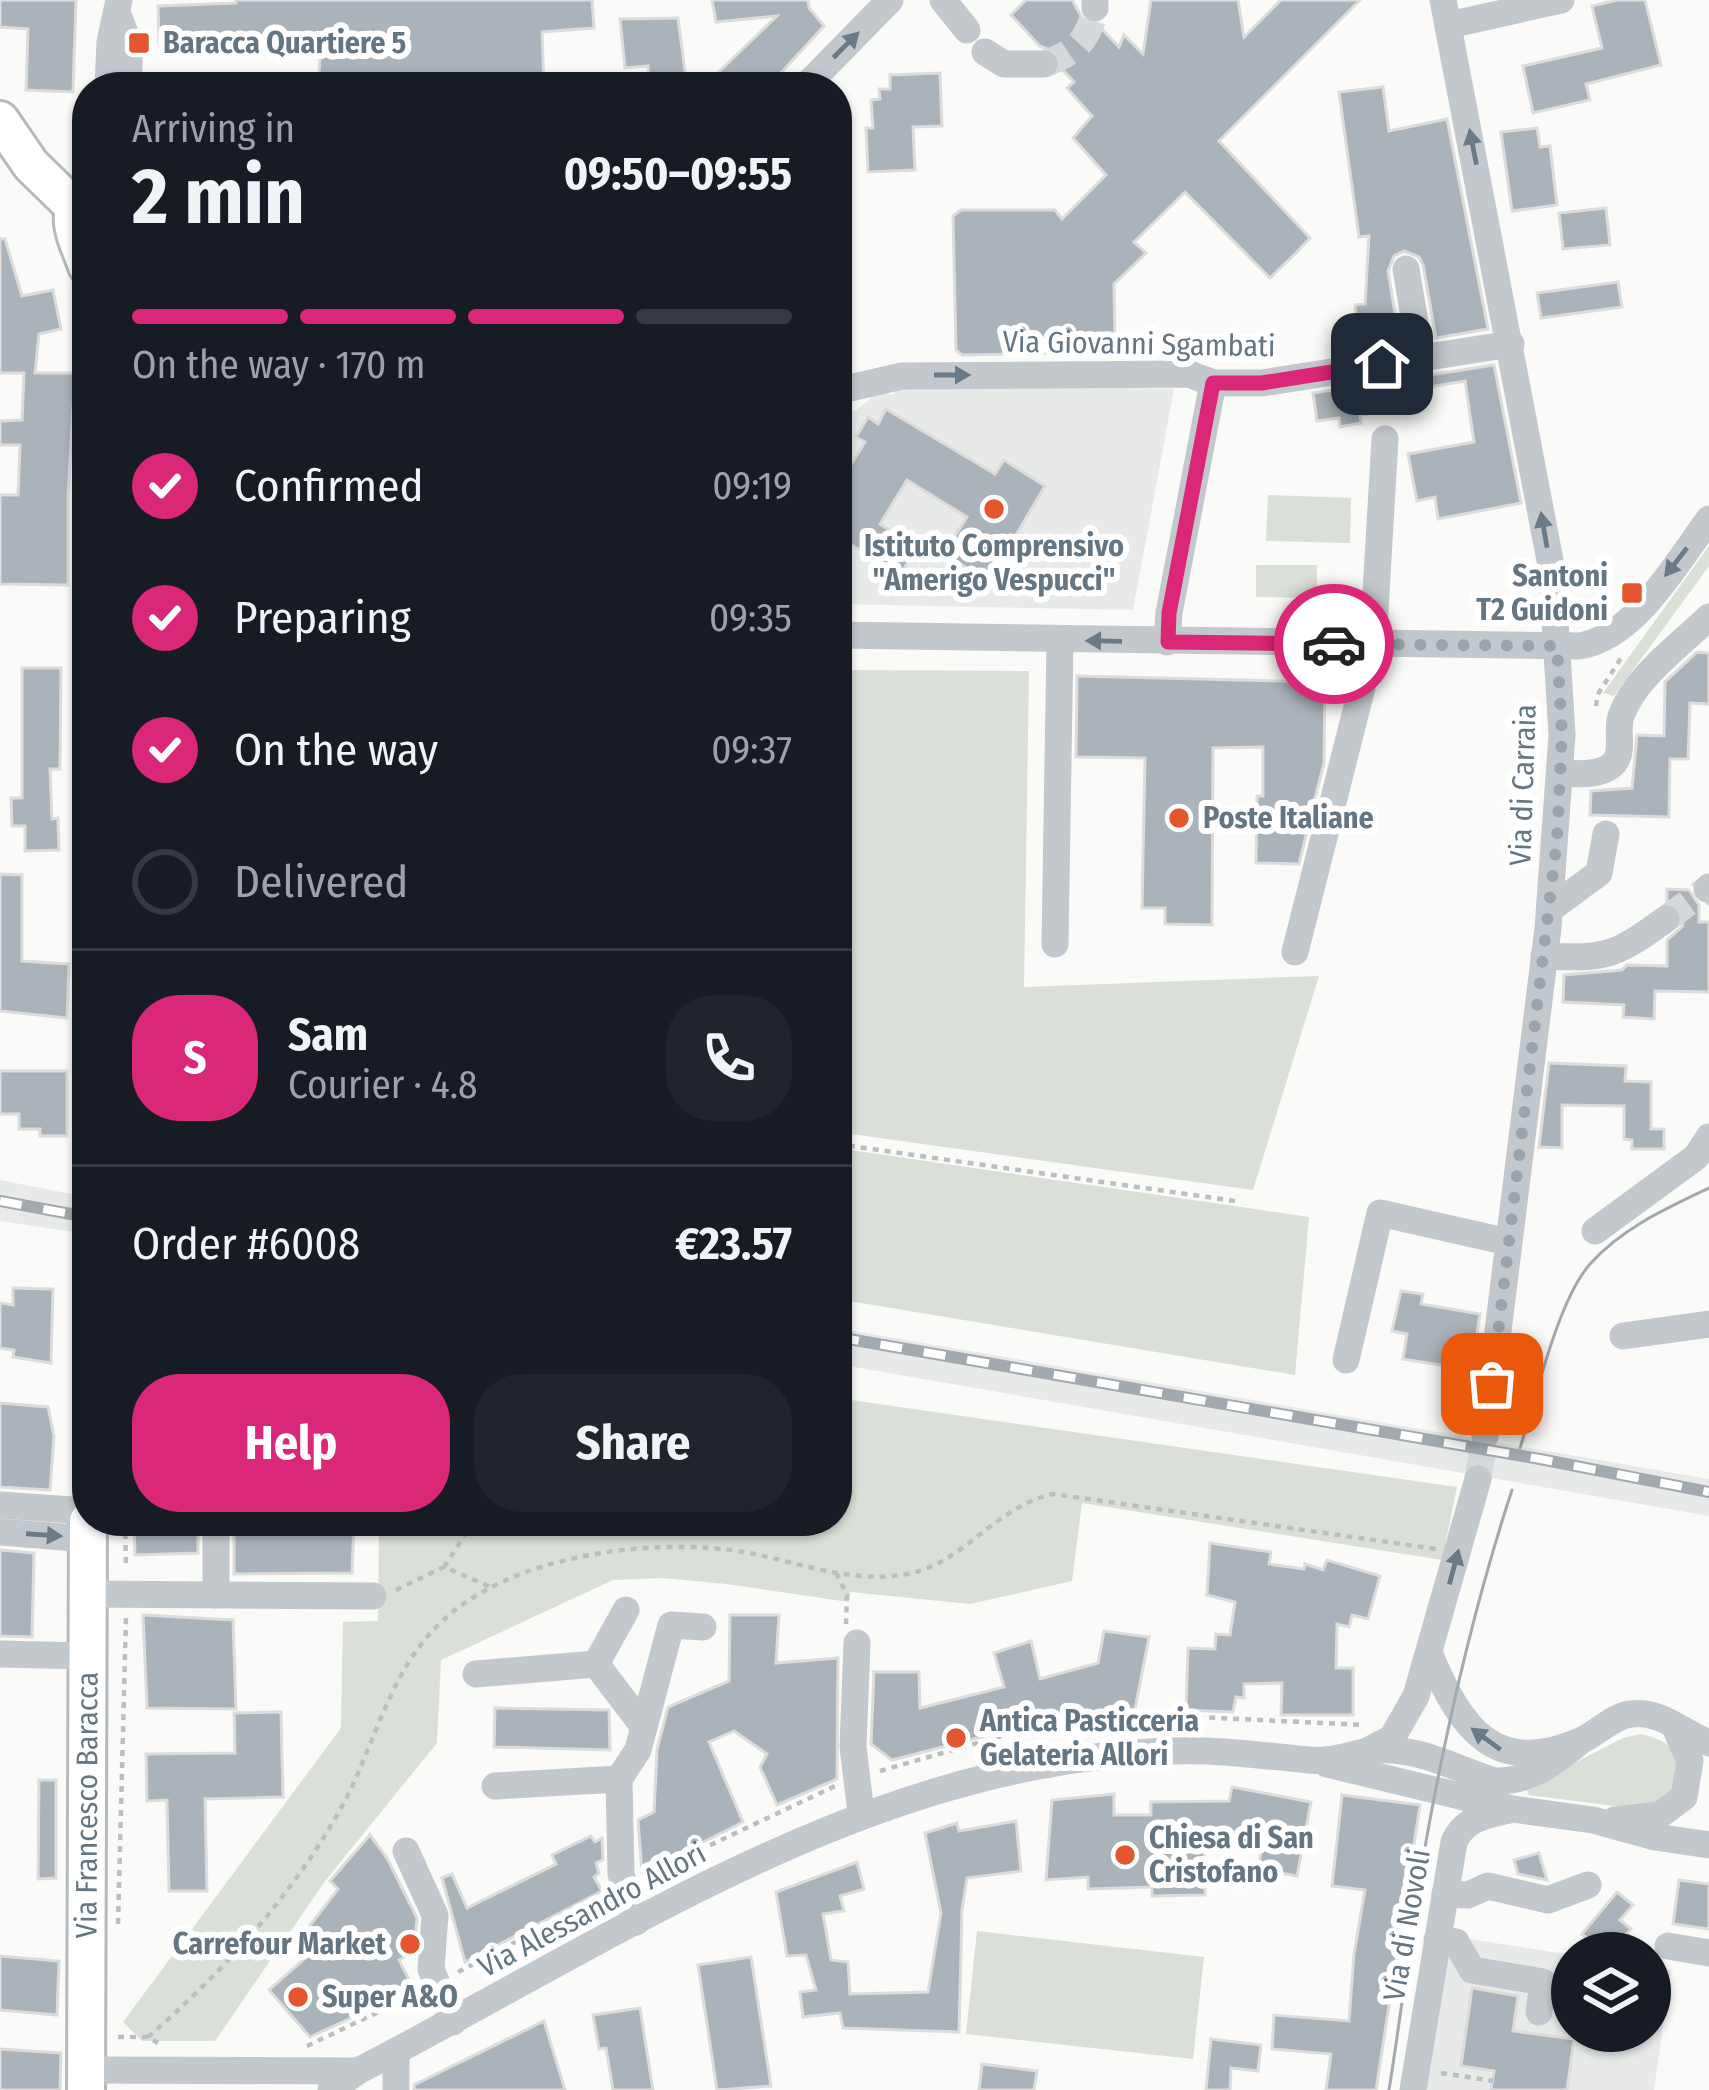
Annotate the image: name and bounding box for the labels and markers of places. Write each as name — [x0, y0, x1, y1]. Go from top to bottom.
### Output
place label: Baracca Quartiere 5 — [163, 25, 406, 61]
marker: Baracca Quartiere 5 — [126, 30, 152, 56]
pin — [1331, 313, 1433, 415]
marker: Istituto Comprensivo "Amerigo Vespucci" — [981, 496, 1007, 522]
place label: Istituto Comprensivo "Amerigo Vespucci" — [864, 528, 1124, 598]
place label: Santoni T2 Guidoni — [1476, 558, 1608, 628]
marker: Santoni T2 Guidoni — [1619, 580, 1645, 606]
place label: Poste Italiane — [1203, 800, 1374, 836]
marker: Poste Italiane — [1166, 805, 1192, 831]
pin — [1441, 1333, 1543, 1435]
place label: Antica Pasticceria Gelateria Allori — [979, 1703, 1199, 1773]
marker: Antica Pasticceria Gelateria Allori — [943, 1725, 969, 1751]
place label: Chiesa di San Cristofano — [1149, 1820, 1314, 1890]
marker: Chiesa di San Cristofano — [1112, 1842, 1138, 1868]
place label: Carrefour Market — [173, 1926, 386, 1962]
marker: Carrefour Market — [397, 1931, 423, 1957]
place label: Super A&O — [322, 1979, 458, 2015]
marker: Super A&O — [285, 1984, 311, 2010]

